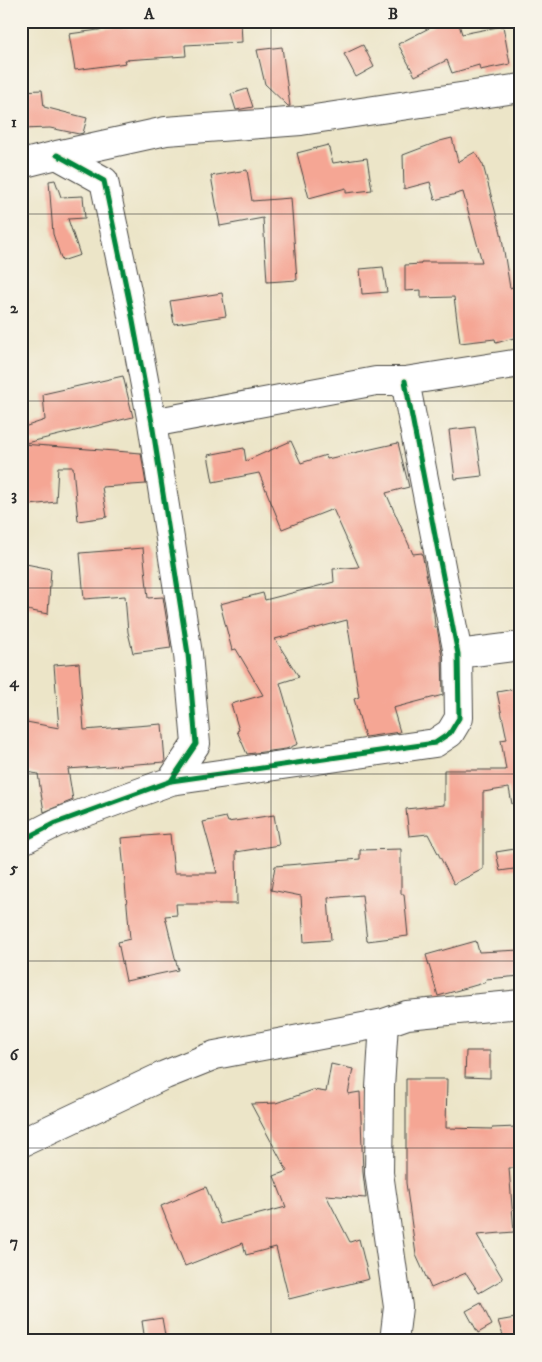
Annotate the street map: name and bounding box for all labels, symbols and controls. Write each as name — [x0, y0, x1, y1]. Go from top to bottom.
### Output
text: A — [143, 4, 155, 24]
text: B — [388, 4, 398, 24]
text: 1 — [11, 112, 17, 132]
text: 2 — [10, 298, 19, 318]
text: 3 — [11, 485, 17, 505]
text: 4 — [8, 672, 19, 692]
text: 5 — [9, 858, 18, 878]
text: 6 — [10, 1045, 20, 1065]
text: 7 — [10, 1232, 18, 1252]

